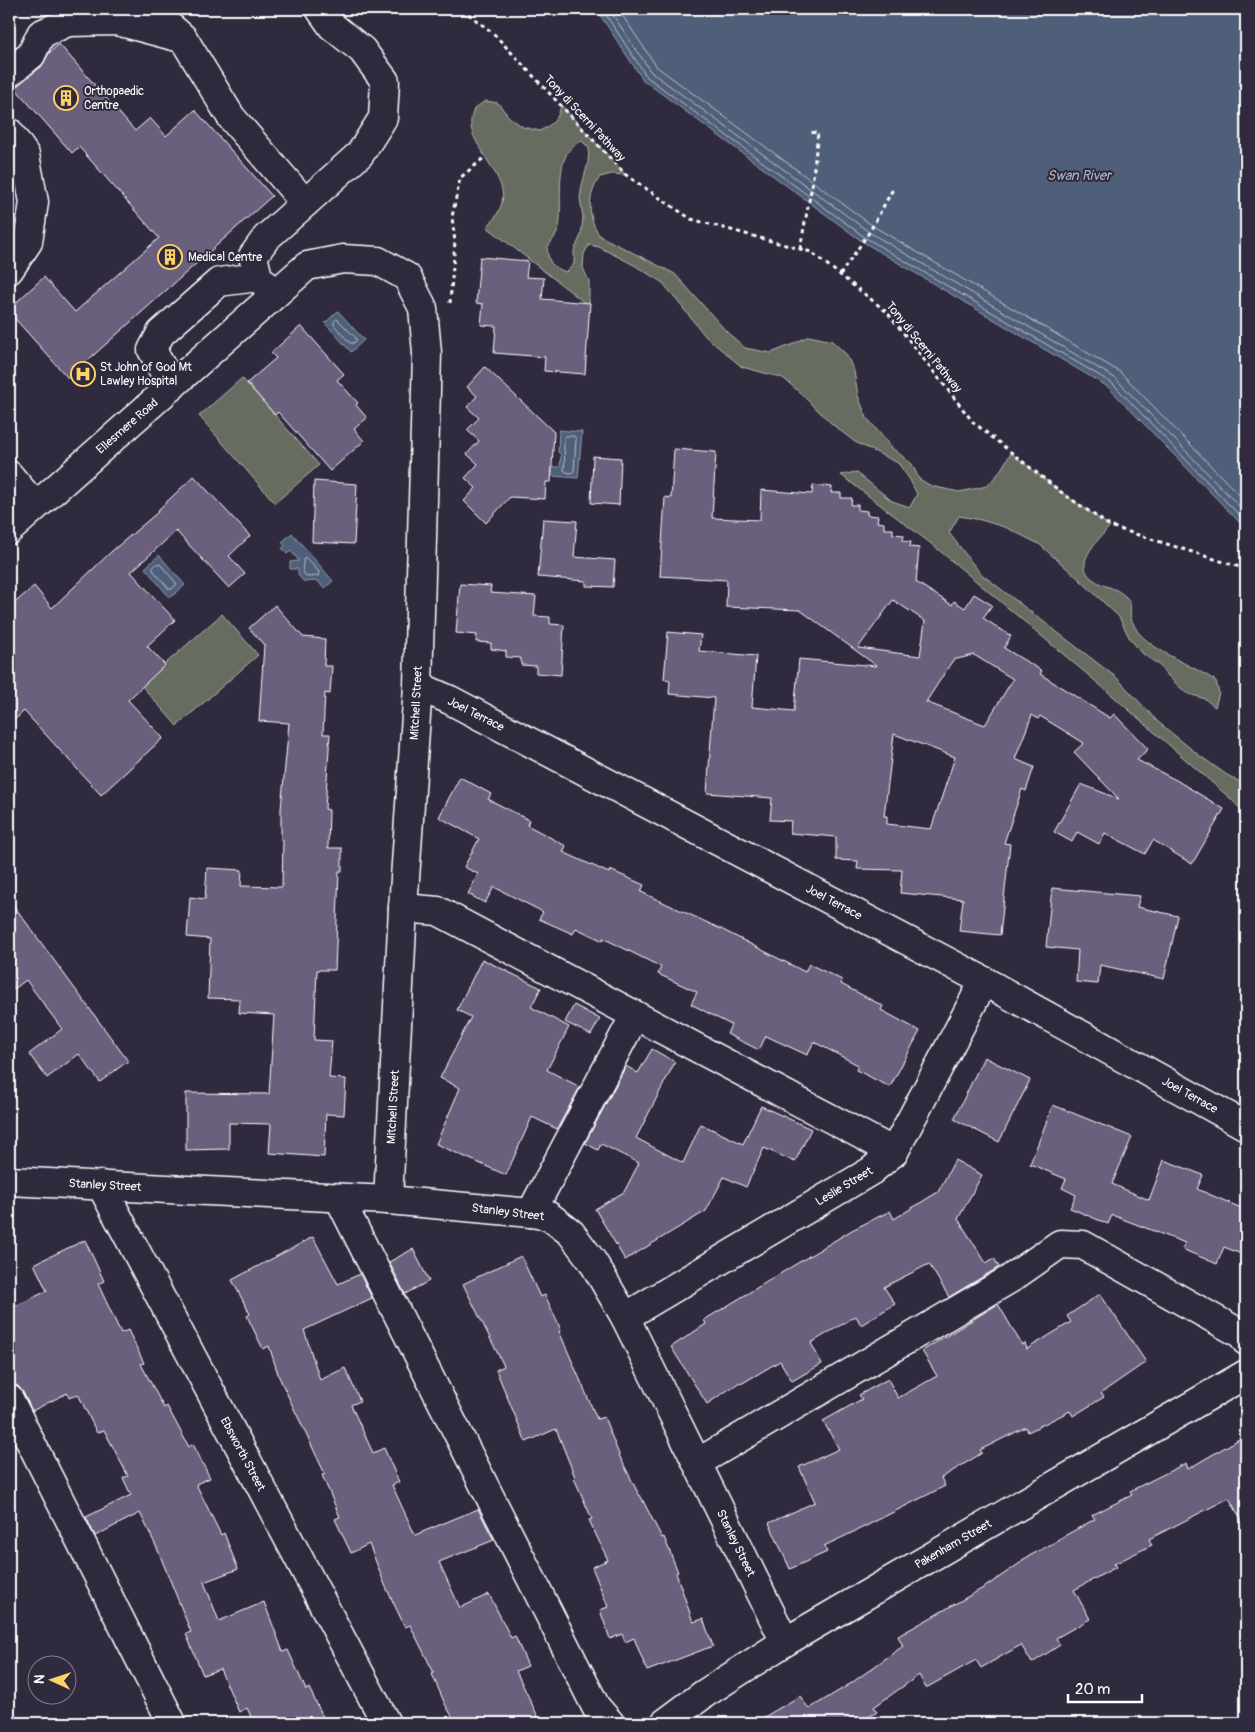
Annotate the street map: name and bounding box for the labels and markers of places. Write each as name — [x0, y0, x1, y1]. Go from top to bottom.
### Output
place label: Orthopaedic Centre — [84, 84, 144, 113]
building icon: Orthopaedic Centre — [53, 85, 79, 111]
building icon: Medical Centre — [157, 244, 183, 270]
place label: Medical Centre — [188, 250, 262, 265]
place label: St John of God Mt Lawley Hospital — [100, 360, 192, 389]
hospital icon: St John of God Mt Lawley Hospital — [70, 361, 96, 387]

